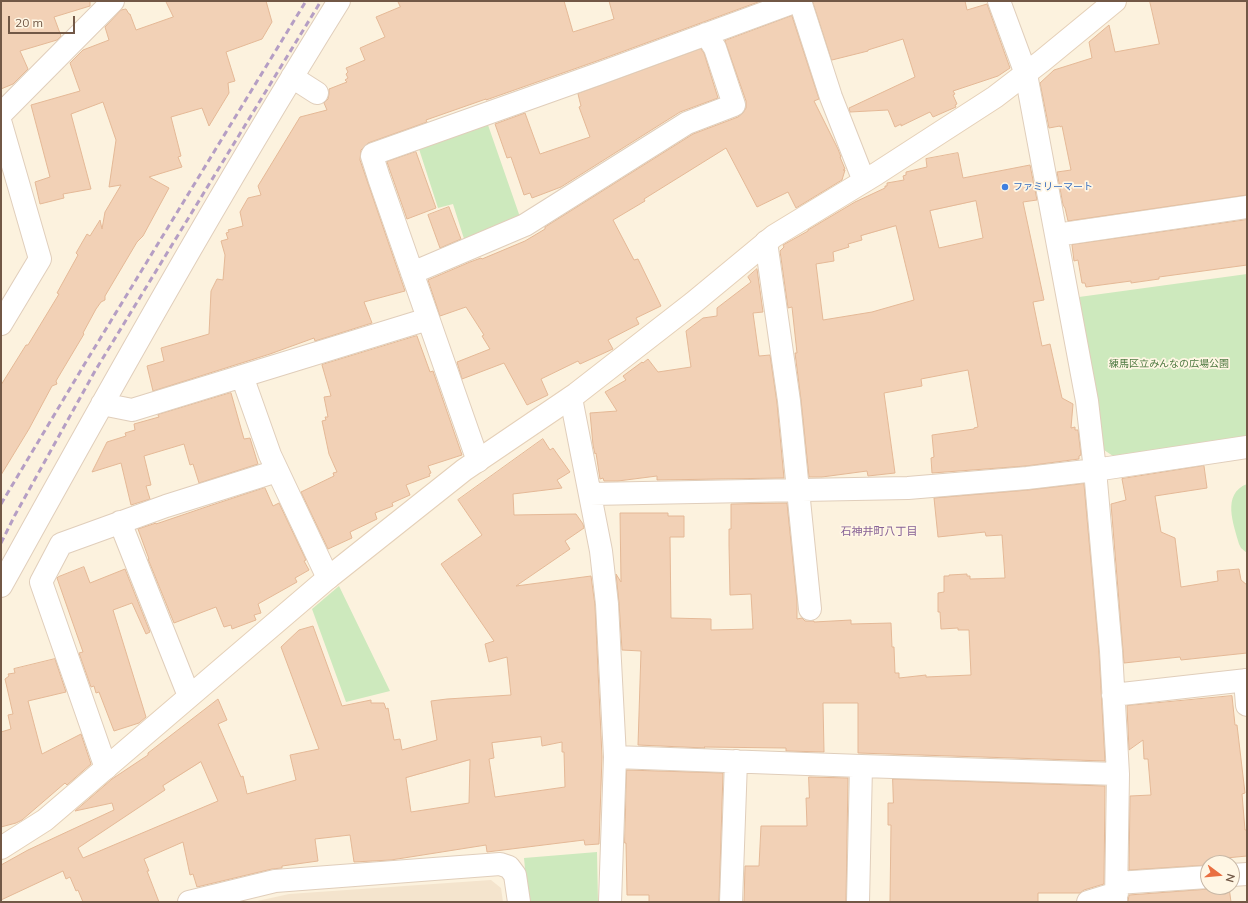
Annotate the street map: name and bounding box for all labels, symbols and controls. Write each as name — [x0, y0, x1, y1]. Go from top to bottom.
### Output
scale bar — [10, 8, 77, 34]
text: 20 m — [15, 15, 43, 30]
place label: ファミリーマート — [1013, 181, 1093, 193]
marker: ファミリーマート — [1000, 182, 1010, 192]
park label: 練馬区立みんなの広場公園 — [1109, 358, 1229, 370]
district label: 石神井町八丁目 — [841, 525, 917, 539]
north arrow — [1200, 855, 1240, 895]
text: N — [1223, 872, 1238, 884]

